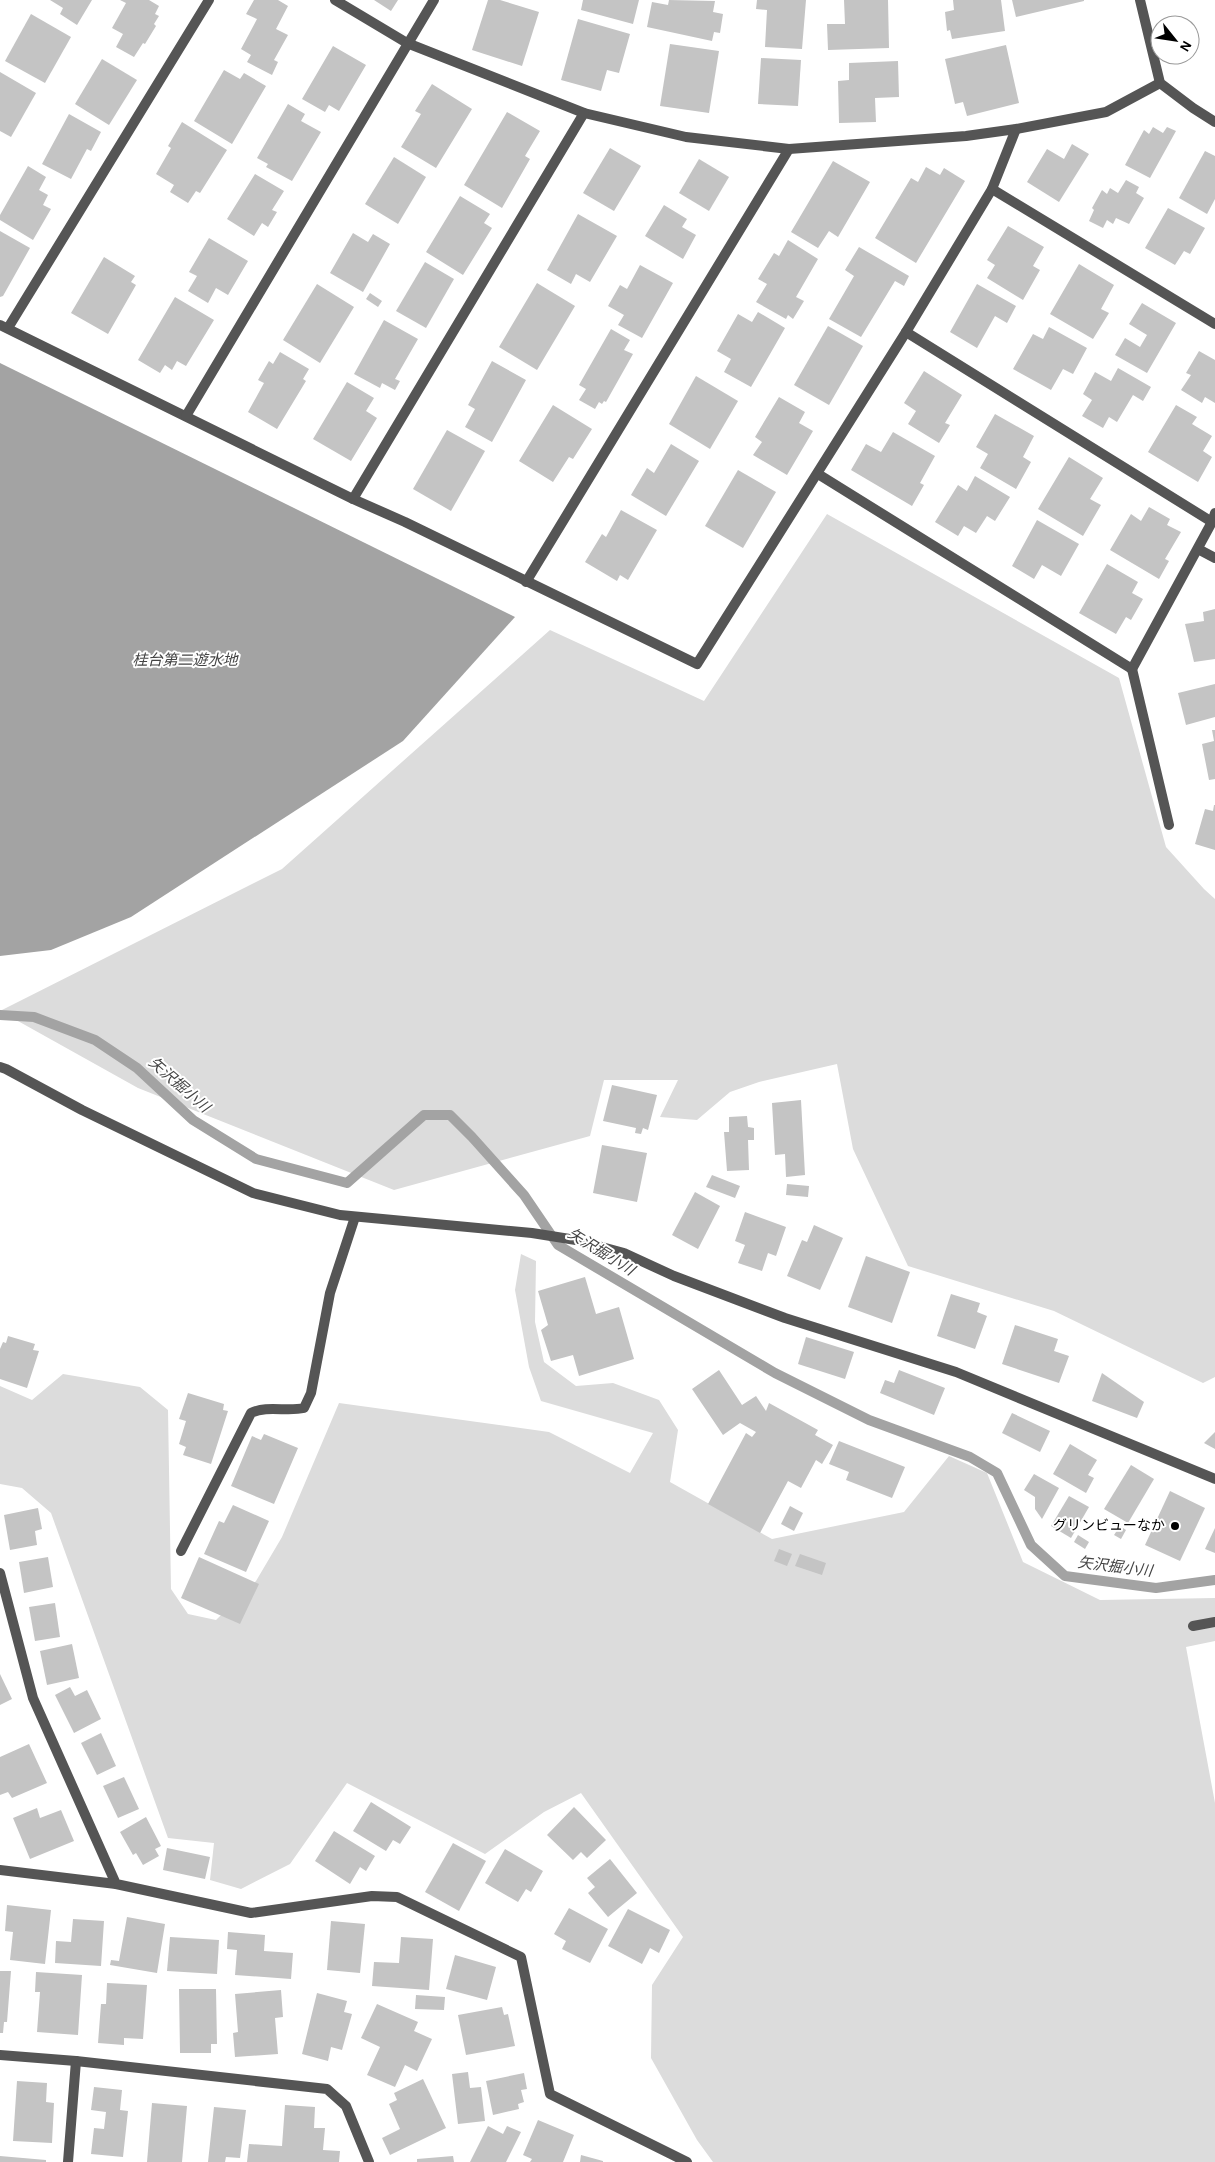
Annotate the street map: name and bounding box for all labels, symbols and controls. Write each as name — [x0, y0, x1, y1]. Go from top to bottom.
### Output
north arrow — [1150, 15, 1200, 65]
text: N — [1177, 38, 1194, 54]
water label: 桂台第二遊水地 — [132, 652, 239, 668]
water label: 矢沢掘小川 — [146, 1054, 214, 1117]
water label: 矢沢掘小川 — [565, 1225, 639, 1279]
place label: グリンビューなか — [1053, 1518, 1165, 1533]
marker: グリンビューなか — [1169, 1520, 1181, 1532]
water label: 矢沢掘小川 — [1077, 1554, 1155, 1579]

